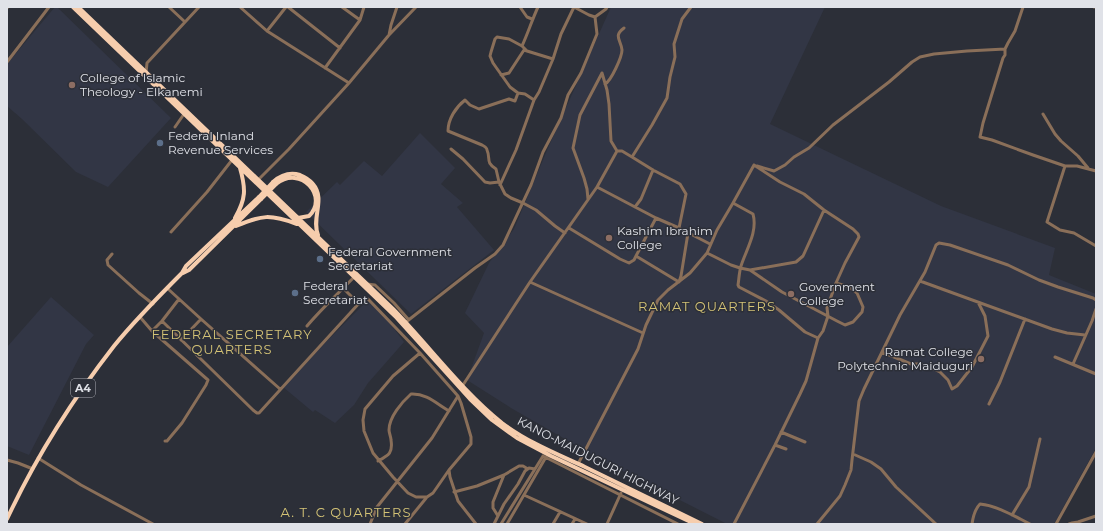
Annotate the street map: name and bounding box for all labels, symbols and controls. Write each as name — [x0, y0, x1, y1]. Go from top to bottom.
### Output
place label: College of Islamic Theology - Elkanemi — [80, 70, 203, 99]
marker: College of Islamic Theology - Elkanemi — [67, 80, 77, 90]
place label: Federal Inland Revenue Services — [168, 128, 273, 157]
marker: Federal Inland Revenue Services — [155, 138, 165, 148]
place label: Kashim Ibrahim College — [617, 223, 713, 252]
marker: Kashim Ibrahim College — [604, 233, 614, 243]
place label: Federal Government Secretariat — [328, 244, 452, 273]
marker: Federal Government Secretariat — [315, 254, 325, 264]
place label: Federal Secretariat — [303, 278, 368, 307]
place label: Government College — [799, 279, 875, 308]
marker: Federal Secretariat — [290, 288, 300, 298]
marker: Government College — [786, 289, 796, 299]
district label: RAMAT QUARTERS — [638, 298, 776, 314]
district label: FEDERAL SECRETARY QUARTERS — [152, 326, 312, 357]
place label: Ramat College Polytechnic Maiduguri — [837, 344, 973, 373]
marker: Ramat College Polytechnic Maiduguri — [976, 354, 986, 364]
road number: A4 — [71, 379, 95, 397]
street label: KANO-MAIDUGURI HIGHWAY — [515, 413, 682, 508]
district label: A. T. C QUARTERS — [281, 504, 411, 520]

